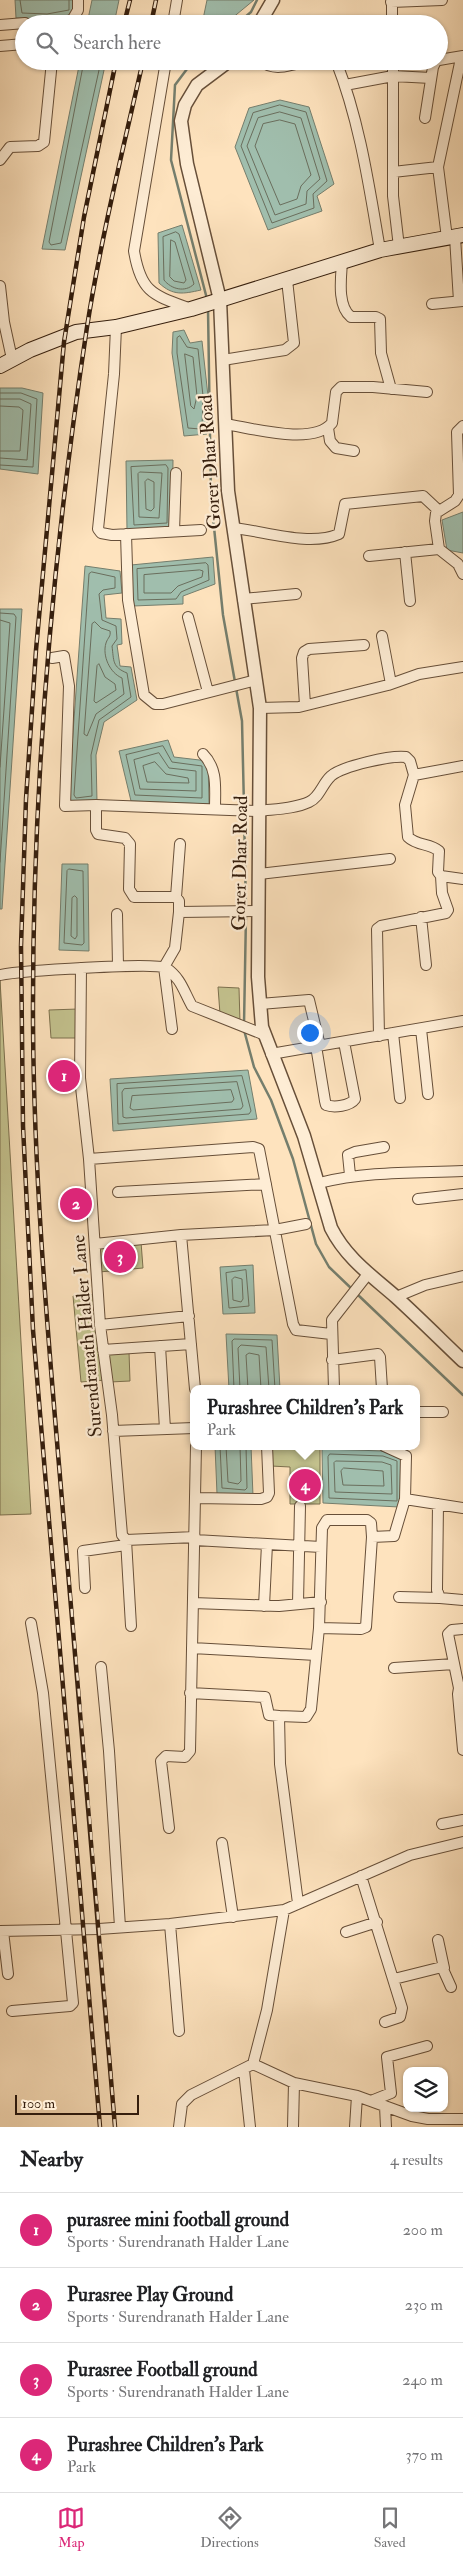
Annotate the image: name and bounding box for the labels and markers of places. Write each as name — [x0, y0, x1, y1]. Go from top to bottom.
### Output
pin: 1 — [48, 1057, 80, 1095]
pin: 2 — [60, 1185, 92, 1223]
pin: 3 — [104, 1238, 136, 1276]
pin: 4 — [289, 1466, 321, 1504]

